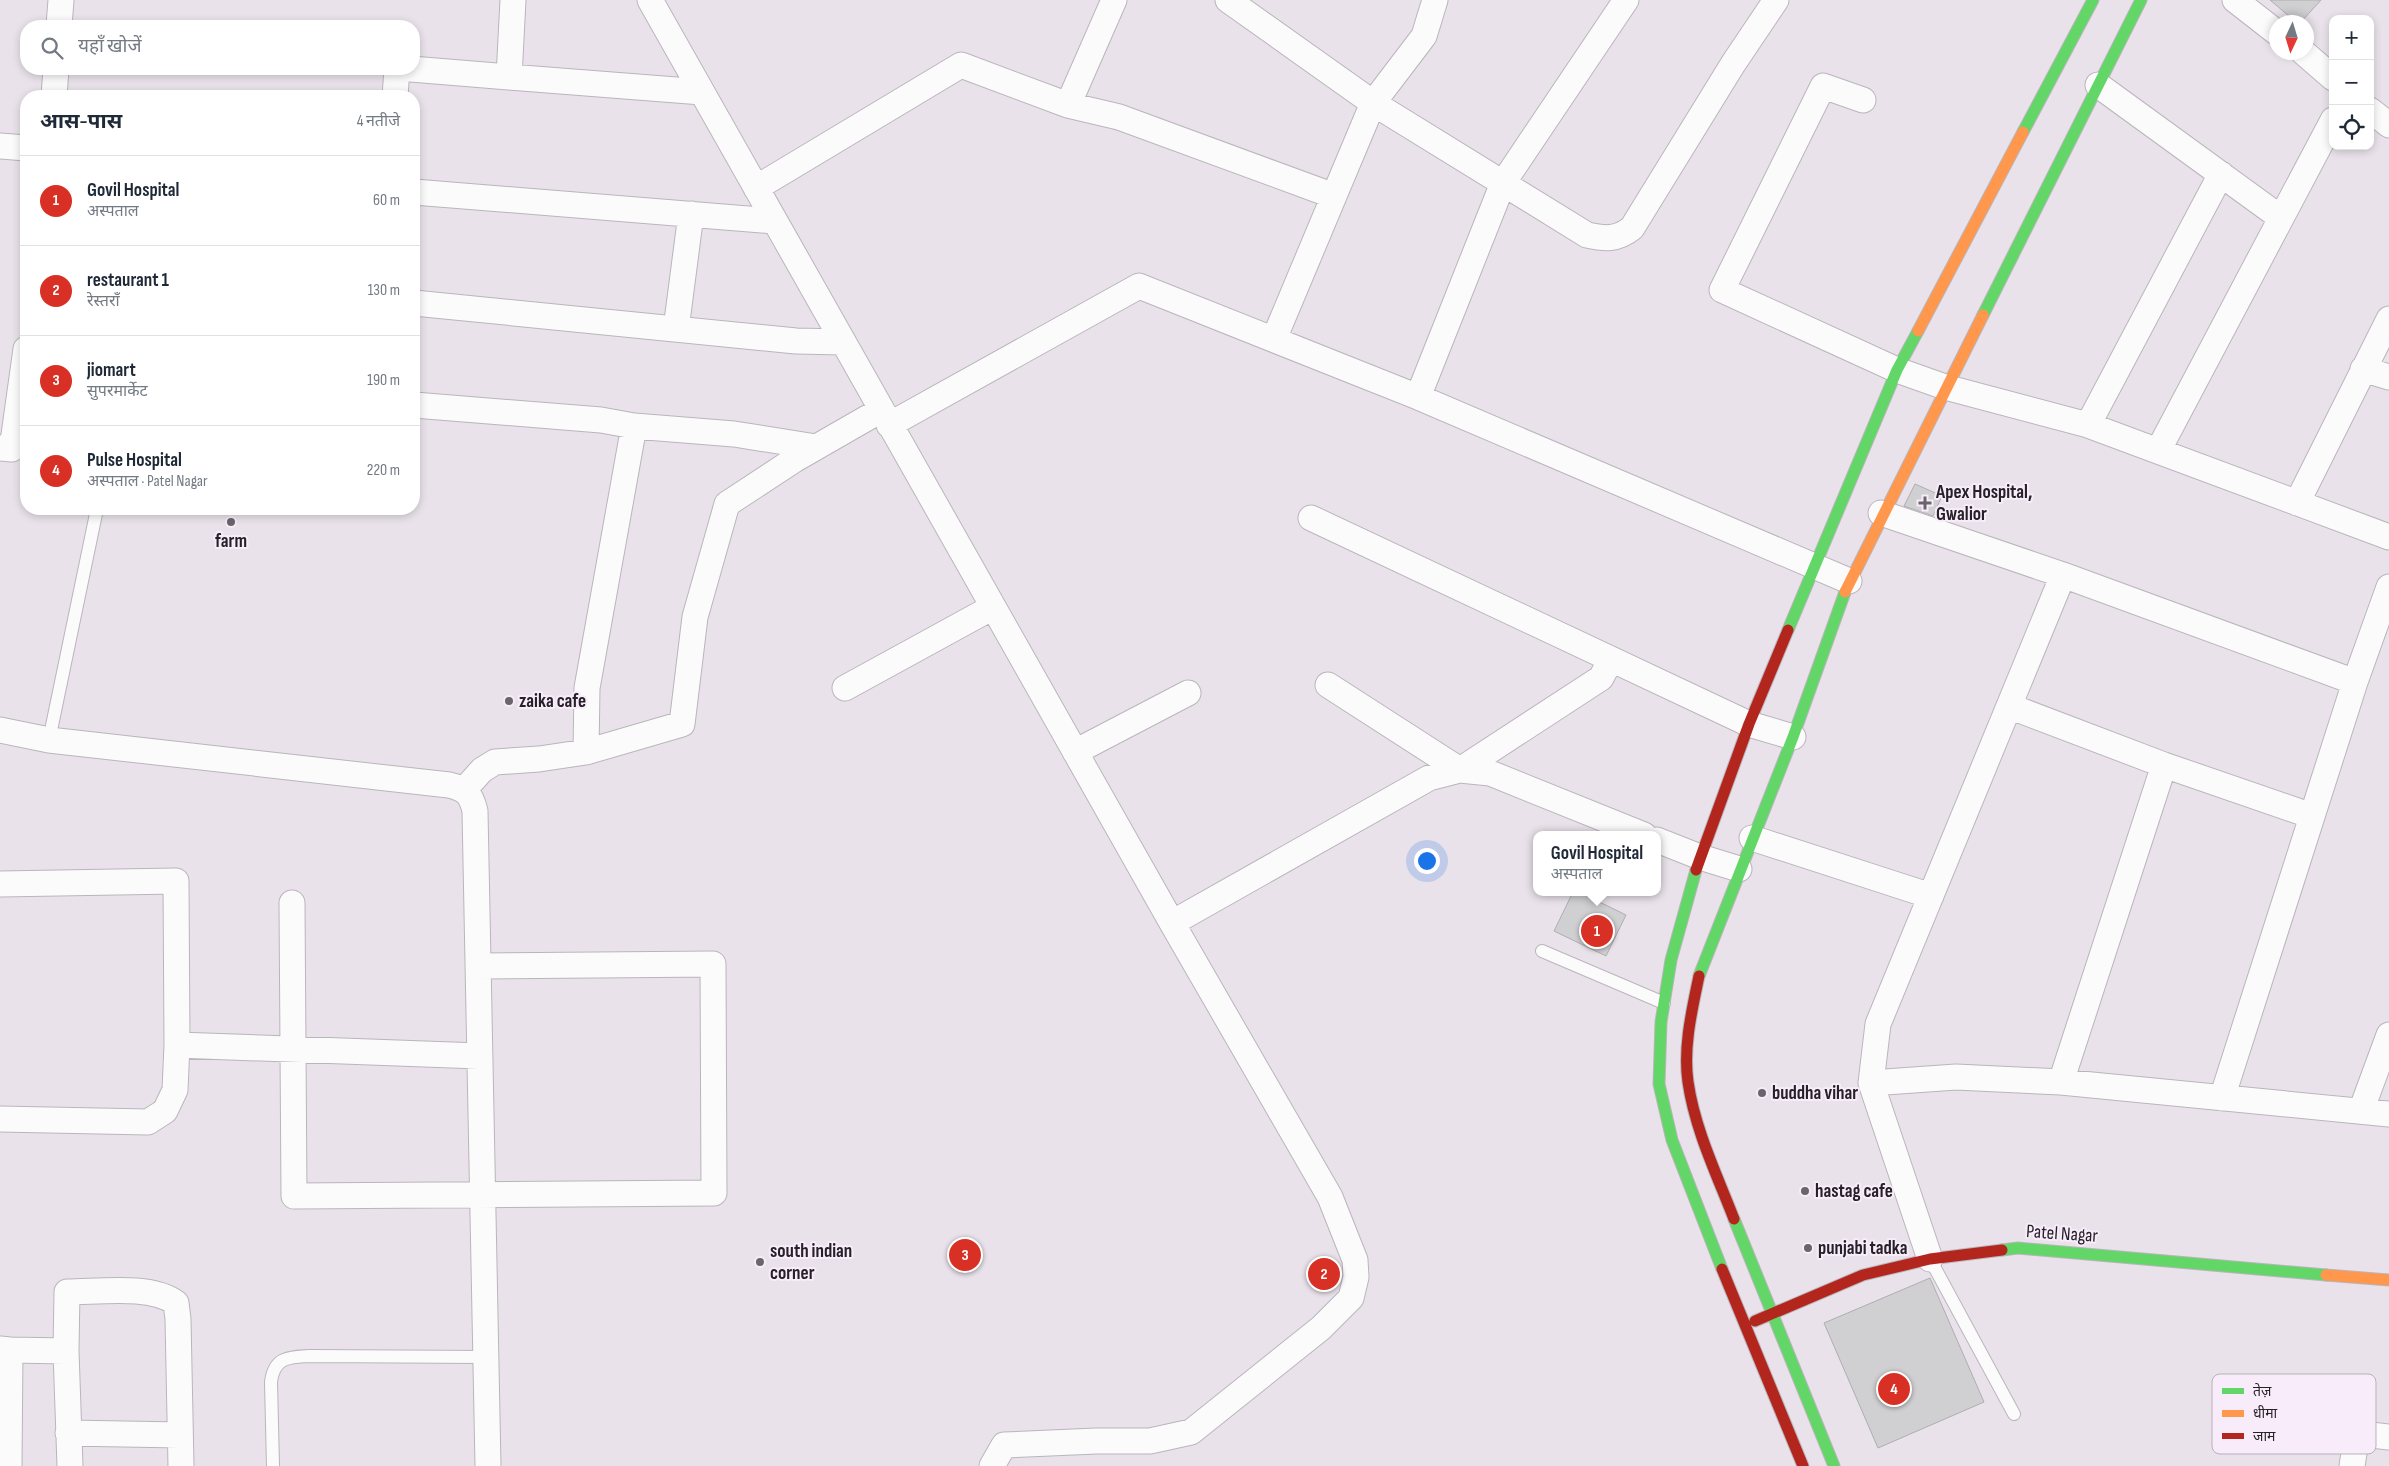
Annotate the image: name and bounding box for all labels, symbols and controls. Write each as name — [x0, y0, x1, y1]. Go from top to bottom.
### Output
north arrow — [2269, 15, 2314, 60]
map controls — [2329, 15, 2374, 150]
button: + — [2329, 15, 2374, 60]
search box — [20, 20, 420, 75]
icon: search — [38, 34, 66, 62]
text: यहाँ खोजें — [78, 35, 142, 58]
button: − — [2329, 60, 2374, 105]
button: locate — [2329, 105, 2374, 150]
text: आस-पास — [40, 109, 122, 134]
text: 4 नतीजे — [357, 112, 400, 131]
text: Govil Hospital — [87, 179, 179, 202]
text: 1 — [53, 191, 59, 210]
text: 60 m — [373, 191, 400, 210]
text: अस्पताल — [87, 202, 139, 221]
text: restaurant 1 — [87, 269, 169, 292]
text: 2 — [52, 281, 60, 300]
text: 130 m — [368, 281, 400, 300]
text: रेस्तराँ — [87, 292, 120, 311]
text: jiomart — [87, 359, 136, 382]
text: 3 — [52, 371, 60, 390]
text: 190 m — [367, 371, 400, 390]
text: सुपरमार्केट — [87, 382, 148, 401]
text: Pulse Hospital — [87, 449, 182, 472]
text: 4 — [52, 461, 60, 480]
text: 220 m — [367, 461, 400, 480]
text: अस्पताल · Patel Nagar — [87, 472, 208, 491]
place label: Apex Hospital, Gwalior — [1935, 481, 2032, 526]
marker: Apex Hospital, Gwalior — [1918, 496, 1932, 510]
marker: farm — [225, 516, 237, 528]
place label: farm — [215, 530, 247, 553]
place label: zaika cafe — [519, 690, 586, 713]
marker: zaika cafe — [503, 695, 515, 707]
popup — [1533, 831, 1661, 896]
text: Govil Hospital — [1551, 842, 1643, 865]
your location — [1414, 848, 1440, 874]
text: अस्पताल — [1551, 865, 1602, 884]
pin: 1 — [1581, 912, 1613, 950]
place label: buddha vihar — [1772, 1082, 1858, 1105]
marker: buddha vihar — [1756, 1087, 1768, 1099]
place label: hastag cafe — [1815, 1180, 1893, 1203]
marker: hastag cafe — [1799, 1185, 1811, 1197]
street label: Patel Nagar — [2025, 1220, 2099, 1248]
pin: 3 — [949, 1236, 981, 1274]
place label: punjabi tadka — [1818, 1237, 1908, 1260]
place label: south indian corner — [770, 1240, 852, 1285]
marker: punjabi tadka — [1802, 1242, 1814, 1254]
pin: 2 — [1308, 1255, 1340, 1293]
marker: south indian corner — [754, 1256, 766, 1268]
pin: 4 — [1878, 1370, 1910, 1408]
legend — [2212, 1374, 2376, 1454]
text: तेज़ — [2253, 1382, 2272, 1400]
text: धीमा — [2253, 1405, 2278, 1422]
text: जाम — [2253, 1428, 2276, 1445]

